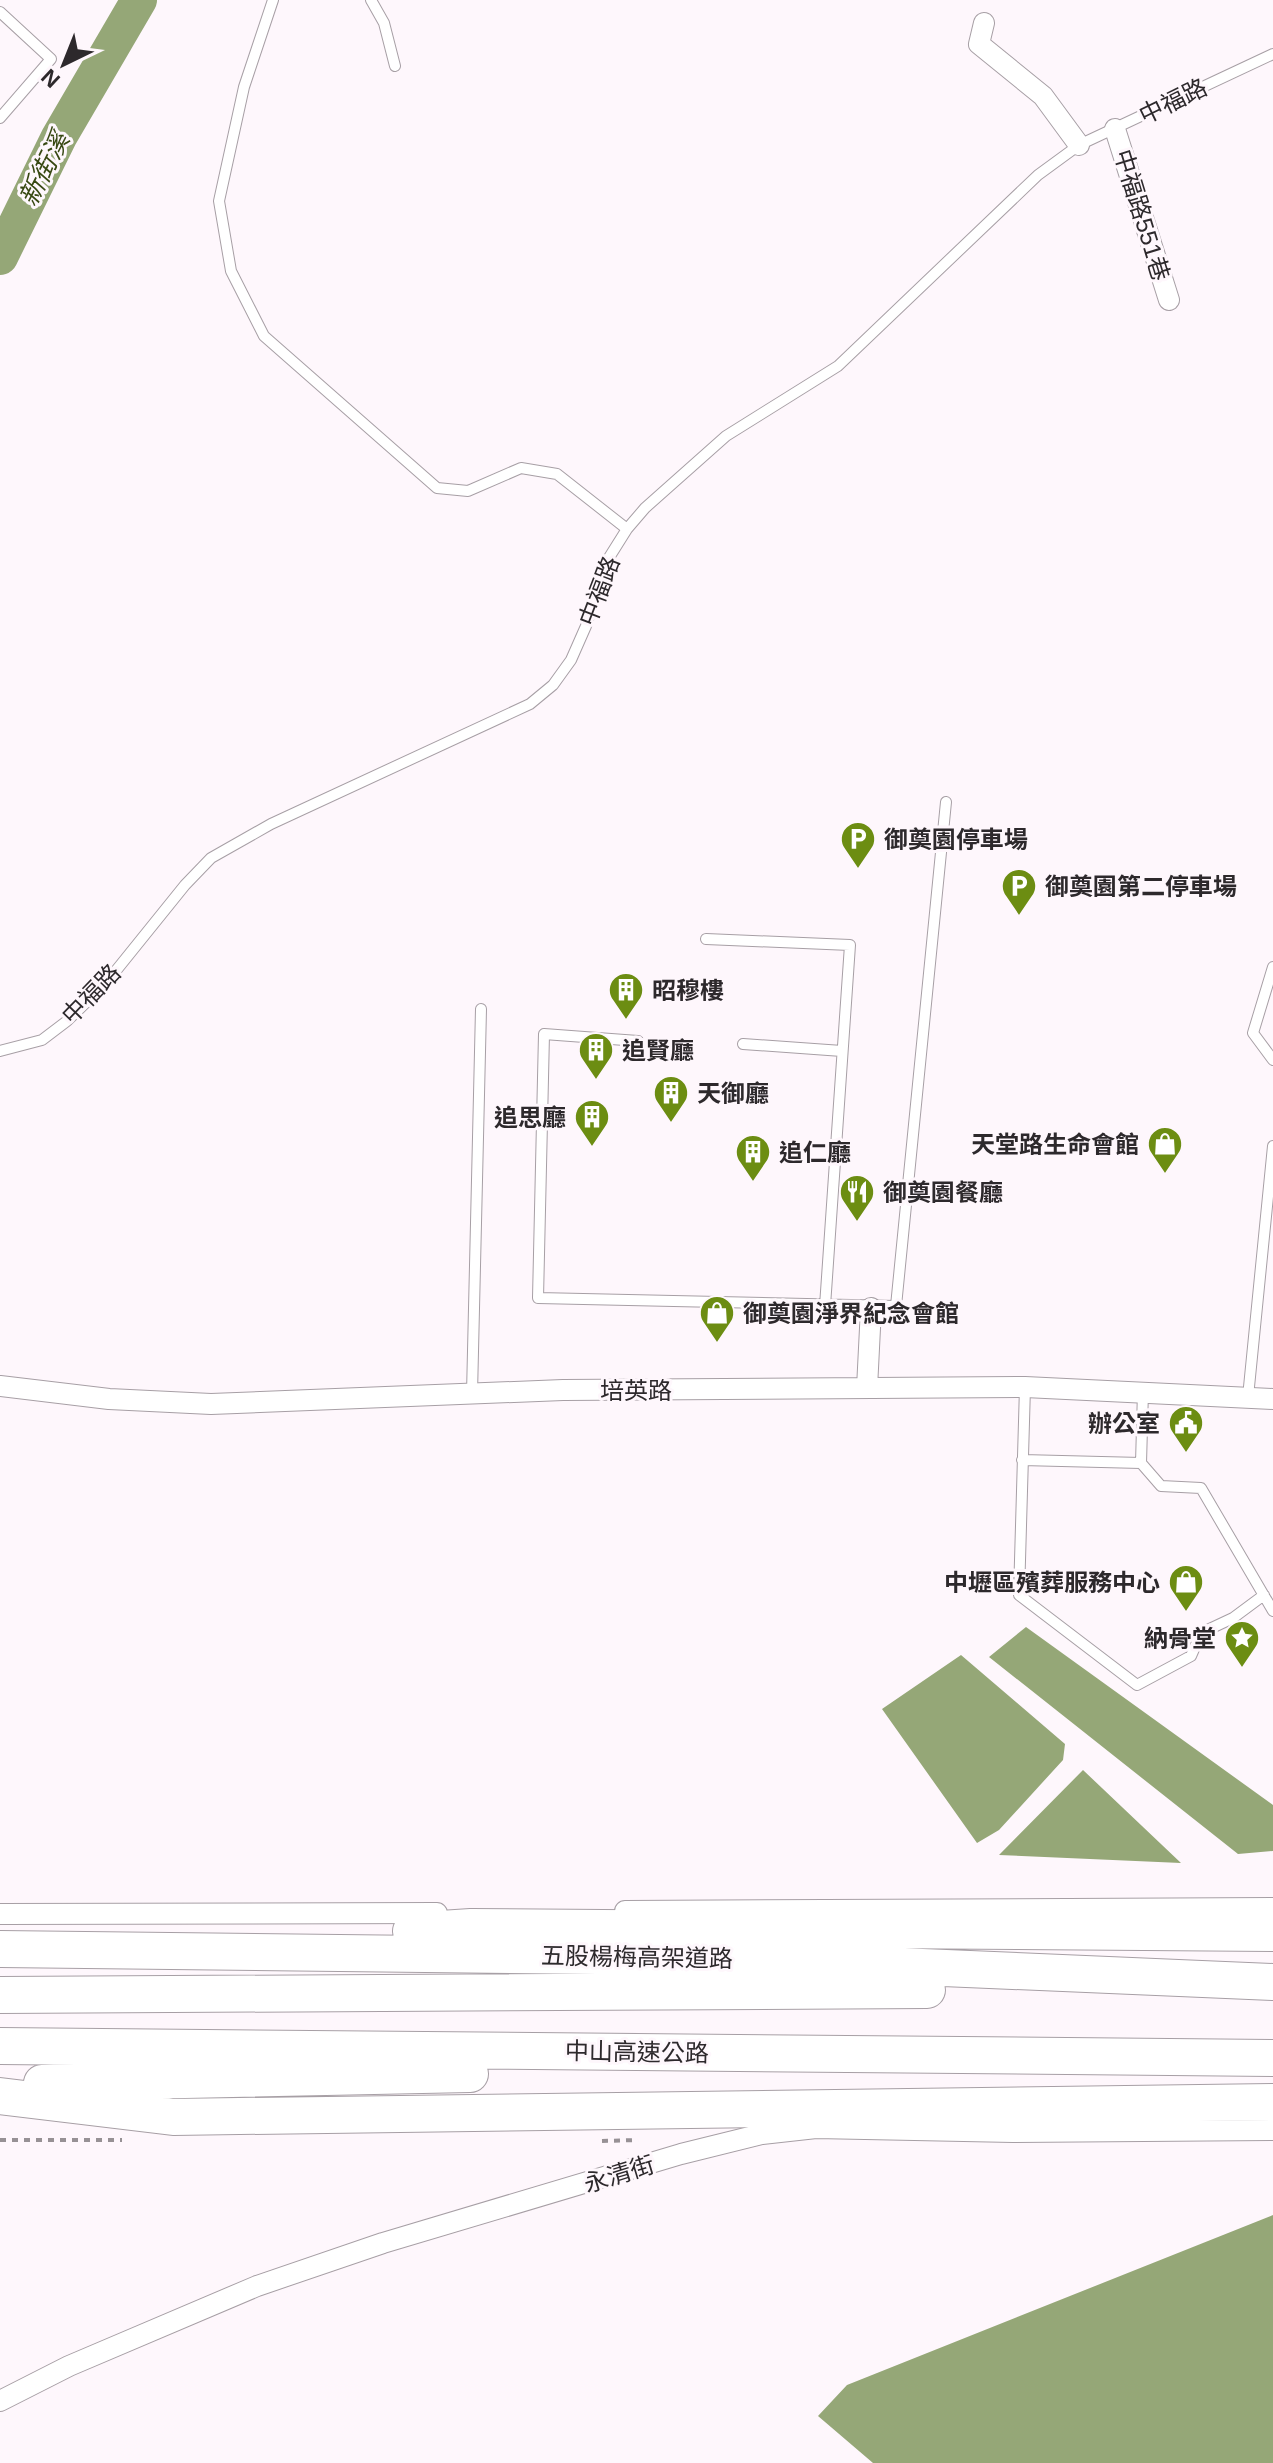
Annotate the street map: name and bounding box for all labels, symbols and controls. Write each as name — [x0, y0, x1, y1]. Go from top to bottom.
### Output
north arrow — [24, 24, 104, 104]
text: N — [36, 64, 65, 93]
street label: 中福路 — [1135, 73, 1211, 129]
water label: 新街溪 — [13, 124, 77, 211]
street label: 中福路551巷 — [1109, 146, 1175, 284]
street label: 中福路 — [573, 553, 625, 629]
parking icon: 御奠園停車場 — [839, 820, 877, 870]
place label: 御奠園停車場 — [884, 826, 1028, 853]
parking icon: 御奠園第二停車場 — [1000, 867, 1038, 917]
place label: 御奠園第二停車場 — [1045, 873, 1237, 900]
street label: 中福路 — [56, 959, 126, 1029]
building icon: 昭穆樓 — [607, 971, 645, 1021]
place label: 昭穆樓 — [652, 977, 724, 1004]
building icon: 追賢廳 — [577, 1031, 615, 1081]
place label: 追賢廳 — [622, 1037, 694, 1064]
building icon: 天御廳 — [652, 1074, 690, 1124]
place label: 天御廳 — [697, 1080, 769, 1107]
building icon: 追思廳 — [573, 1098, 611, 1148]
place label: 追思廳 — [494, 1104, 566, 1131]
shop icon: 天堂路生命會館 — [1146, 1125, 1184, 1175]
place label: 天堂路生命會館 — [971, 1131, 1139, 1158]
building icon: 追仁廳 — [734, 1133, 772, 1183]
place label: 追仁廳 — [779, 1139, 851, 1166]
restaurant icon: 御奠園餐廳 — [838, 1173, 876, 1223]
place label: 御奠園餐廳 — [883, 1179, 1003, 1206]
shop icon: 御奠園淨界紀念會館 — [698, 1294, 736, 1344]
place label: 御奠園淨界紀念會館 — [743, 1300, 959, 1327]
street label: 培英路 — [600, 1377, 672, 1404]
public building icon: 辦公室 — [1167, 1404, 1205, 1454]
place label: 辦公室 — [1088, 1410, 1160, 1437]
shop icon: 中壢區殯葬服務中心 — [1167, 1563, 1205, 1613]
place label: 中壢區殯葬服務中心 — [944, 1569, 1160, 1596]
place icon: 納骨堂 — [1223, 1619, 1261, 1669]
place label: 納骨堂 — [1144, 1625, 1216, 1652]
street label: 五股楊梅高架道路 — [541, 1942, 733, 1972]
street label: 中山高速公路 — [565, 2037, 709, 2067]
street label: 永清街 — [581, 2151, 657, 2197]

